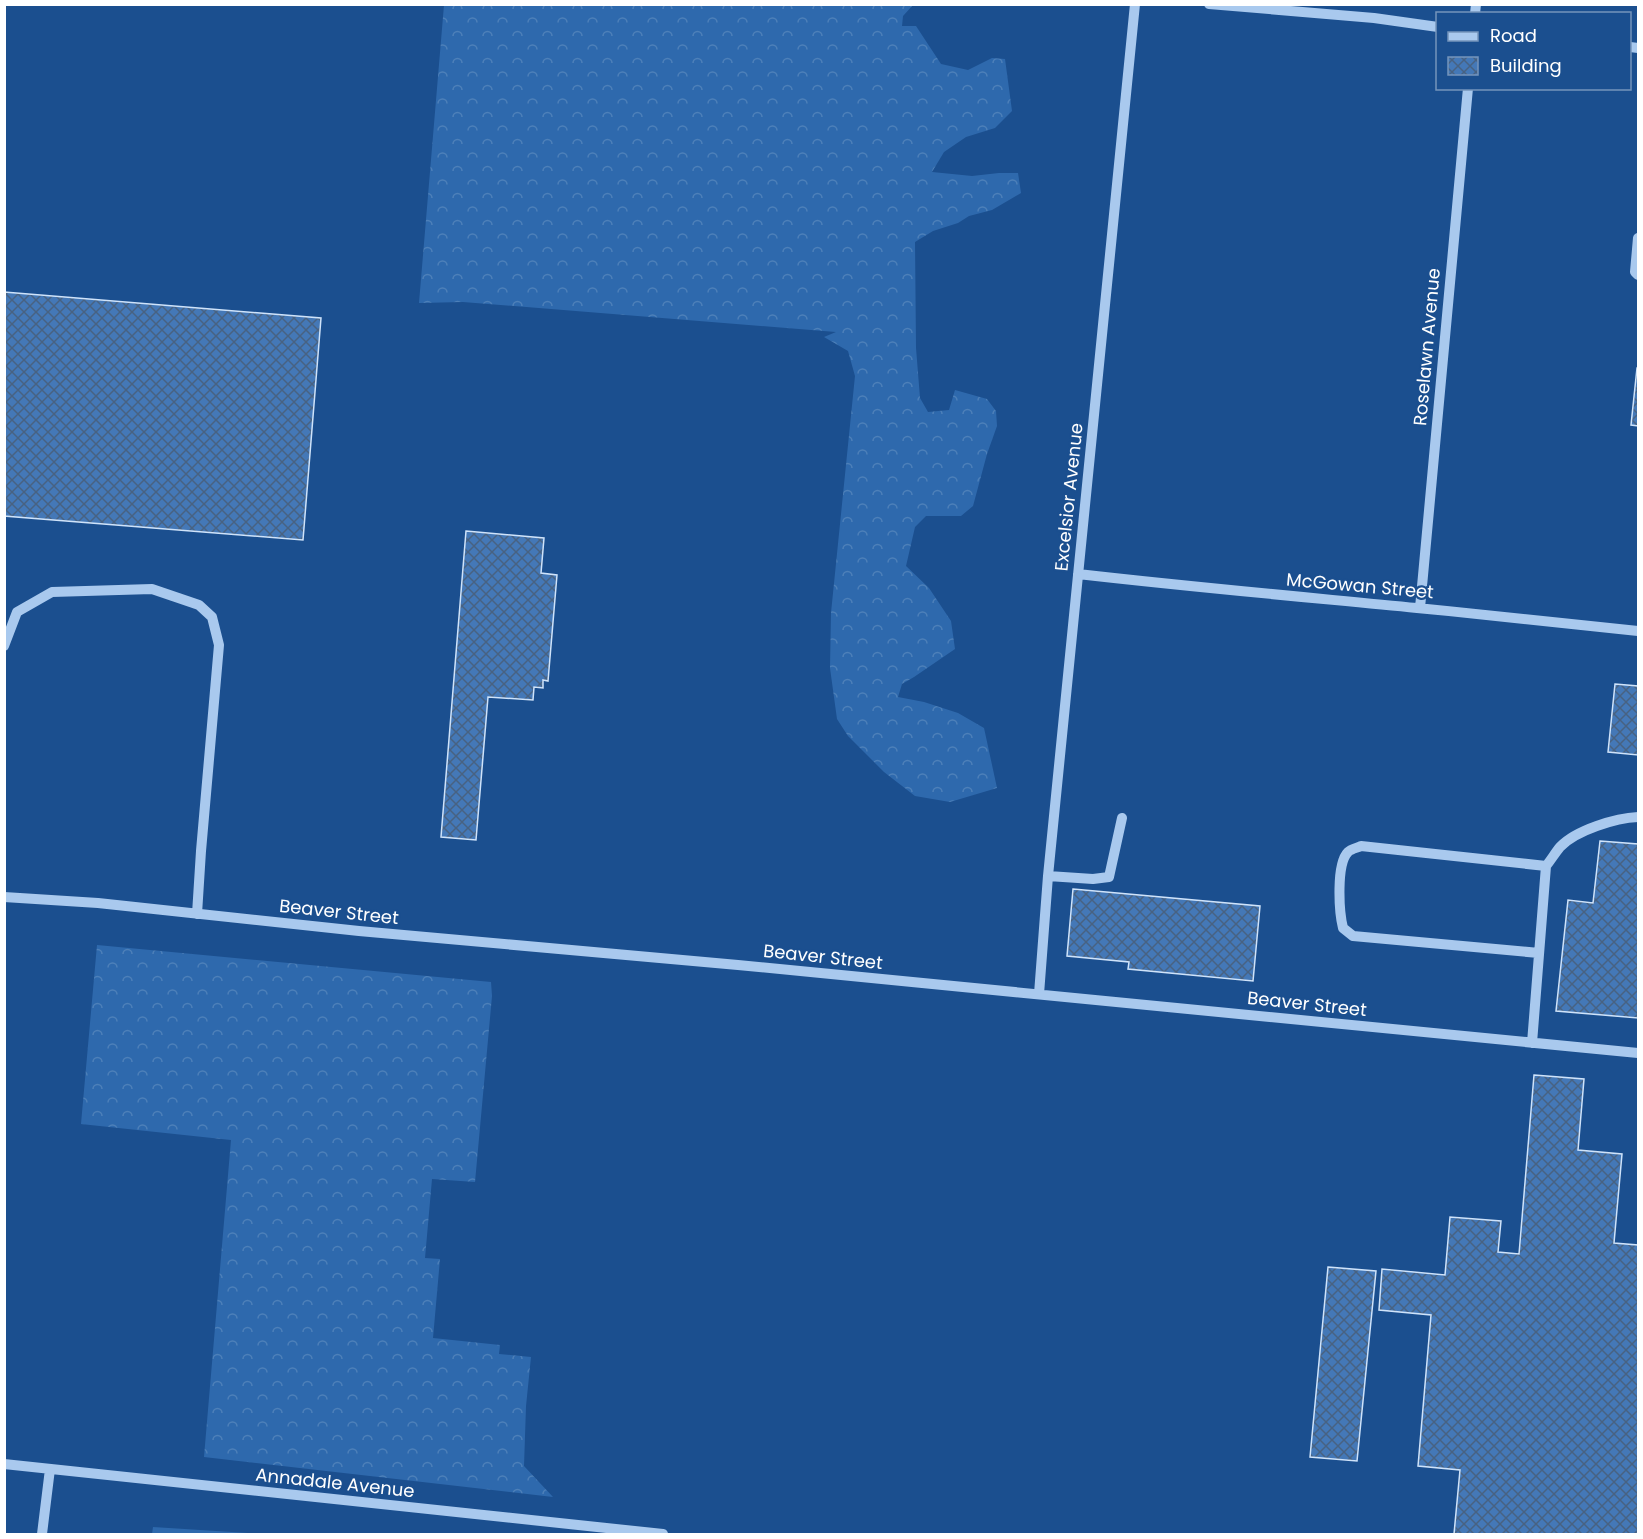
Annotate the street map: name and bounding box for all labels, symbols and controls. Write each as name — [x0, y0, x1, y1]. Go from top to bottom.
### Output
legend — [1436, 12, 1631, 90]
text: Road — [1490, 23, 1537, 48]
text: Building — [1490, 53, 1562, 78]
street label: Roselawn Avenue — [1407, 267, 1446, 427]
street label: Excelsior Avenue — [1048, 422, 1089, 572]
street label: McGowan Street — [1285, 567, 1435, 604]
street label: Beaver Street — [278, 893, 400, 930]
street label: Beaver Street — [762, 938, 884, 975]
street label: Beaver Street — [1246, 985, 1368, 1022]
street label: Annadale Avenue — [254, 1462, 416, 1503]

